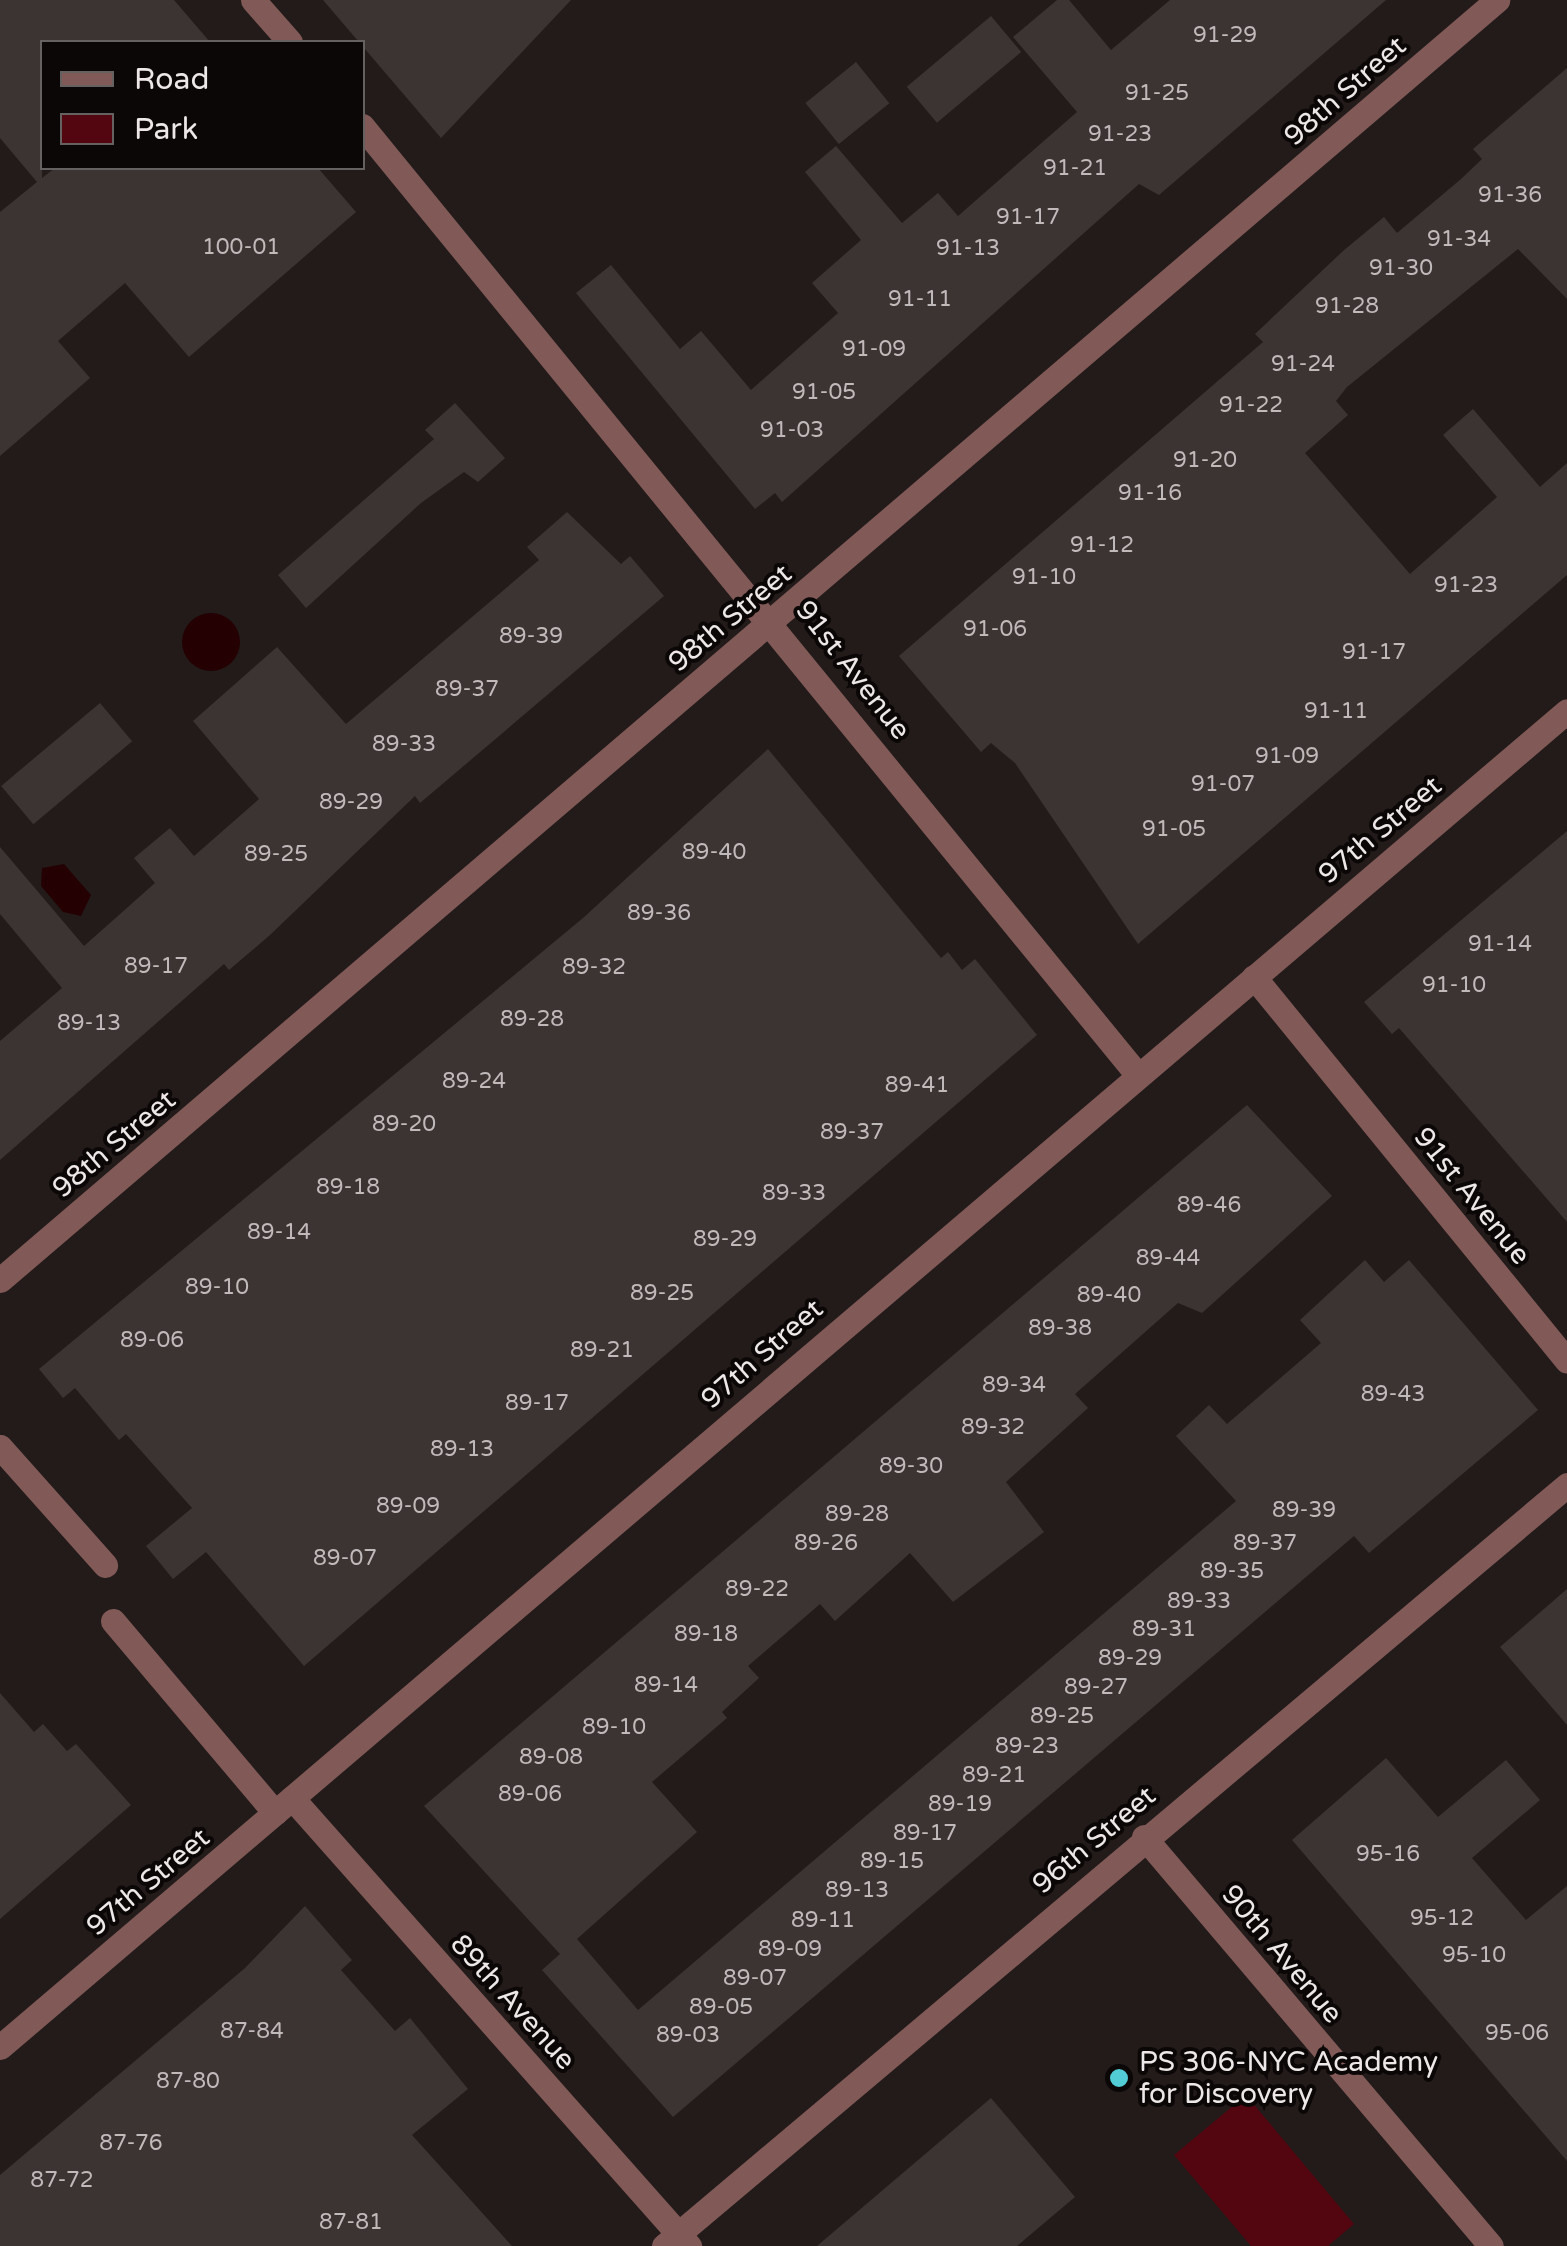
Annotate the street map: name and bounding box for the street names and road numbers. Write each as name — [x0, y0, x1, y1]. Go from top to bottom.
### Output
street label: 98th Street — [1277, 29, 1413, 153]
street label: 98th Street — [662, 557, 798, 679]
street label: 91st Avenue — [788, 594, 918, 746]
street label: 97th Street — [1312, 769, 1448, 891]
street label: 98th Street — [46, 1083, 182, 1205]
street label: 91st Avenue — [1406, 1121, 1538, 1271]
street label: 97th Street — [694, 1292, 830, 1416]
street label: 96th Street — [1026, 1779, 1162, 1901]
street label: 97th Street — [80, 1821, 216, 1943]
street label: 90th Avenue — [1214, 1878, 1350, 2030]
street label: 89th Avenue — [444, 1927, 582, 2077]

